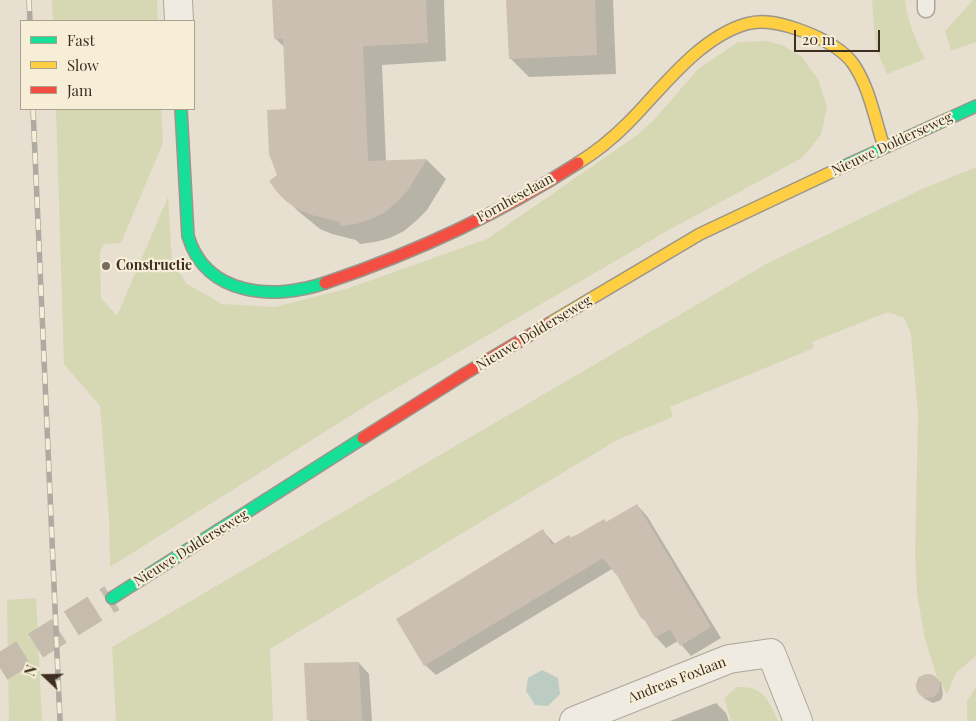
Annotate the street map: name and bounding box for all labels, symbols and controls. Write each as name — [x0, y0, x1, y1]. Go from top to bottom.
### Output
legend — [20, 20, 195, 110]
scale bar — [796, 20, 882, 52]
text: 20 m — [802, 29, 835, 49]
text: Fast — [67, 30, 95, 50]
text: Slow — [67, 55, 99, 75]
text: Jam — [67, 80, 92, 100]
street label: Nieuwe Dolderseweg — [829, 109, 955, 179]
street label: Fornheselaan — [474, 170, 556, 226]
place label: Constructie — [116, 258, 192, 274]
marker: Constructie — [100, 260, 112, 272]
street label: Nieuwe Dolderseweg — [473, 292, 595, 374]
street label: Nieuwe Dolderseweg — [131, 506, 251, 590]
north arrow — [20, 651, 70, 701]
street label: Andreas Foxlaan — [626, 654, 728, 706]
text: N — [20, 662, 41, 679]

